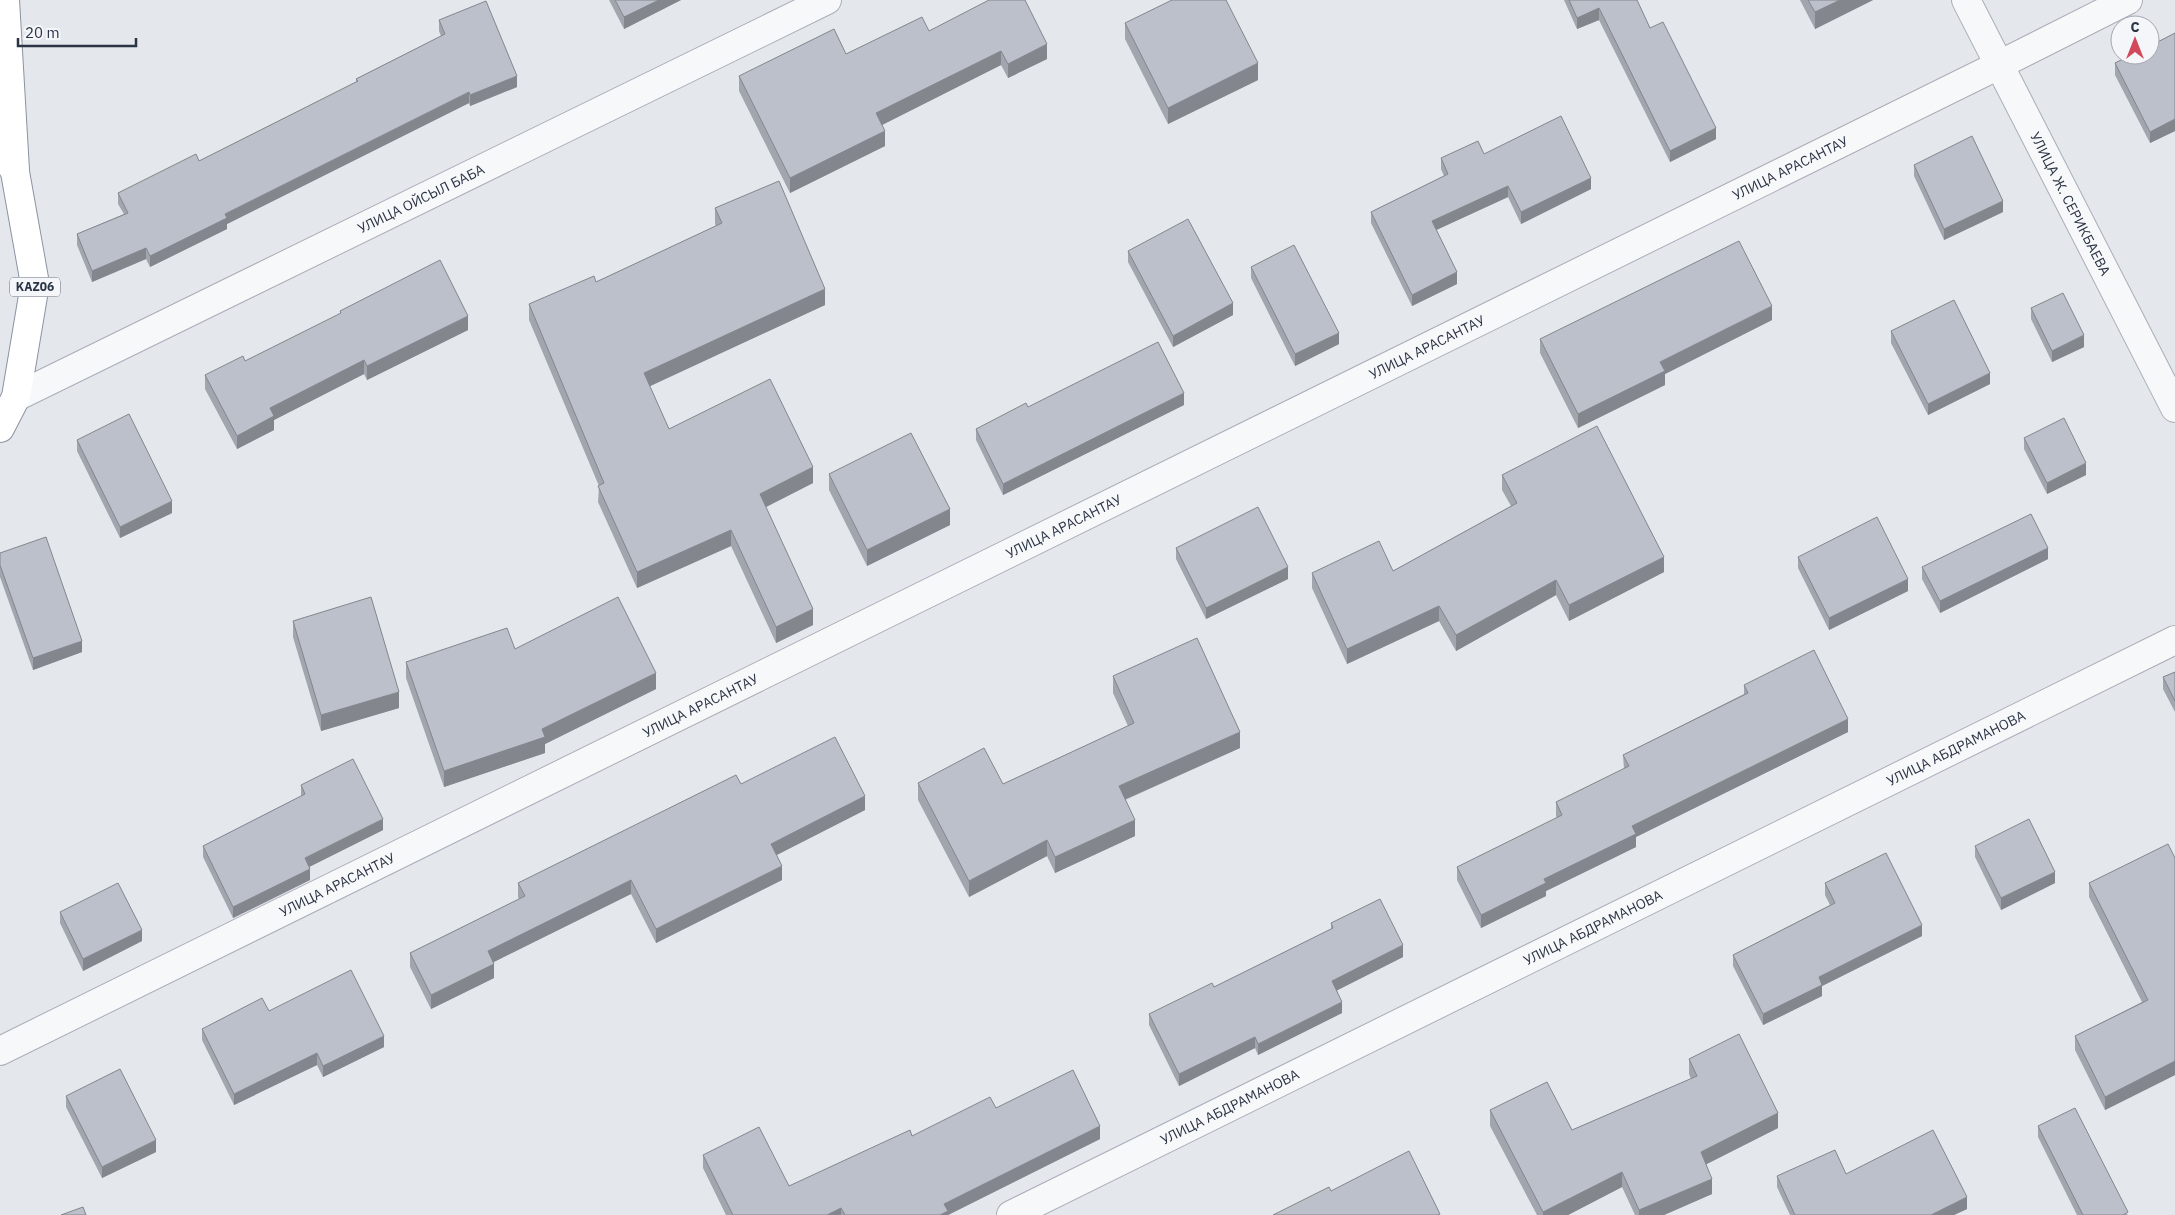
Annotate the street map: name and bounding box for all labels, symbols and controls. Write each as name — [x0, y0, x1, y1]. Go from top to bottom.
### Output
scale bar — [18, 15, 135, 47]
north arrow — [2110, 15, 2160, 65]
text: С — [2130, 18, 2140, 36]
text: 20 m — [25, 23, 60, 42]
street label: УЛИЦА Ж. СЕРИКБАЕВА — [2026, 129, 2115, 279]
street label: УЛИЦА АРАСАНТАУ — [1729, 132, 1852, 204]
street label: УЛИЦА ОЙСЫЛ БАБА — [355, 160, 487, 237]
road number: KАZ06 — [10, 278, 60, 296]
street label: УЛИЦА АРАСАНТАУ — [1366, 311, 1488, 383]
street label: УЛИЦА АРАСАНТАУ — [1003, 490, 1125, 562]
street label: УЛИЦА АРАСАНТАУ — [640, 669, 762, 742]
street label: УЛИЦА АБДРАМАНОВА — [1884, 706, 2028, 790]
street label: УЛИЦА АРАСАНТАУ — [276, 848, 399, 921]
street label: УЛИЦА АБДРАМАНОВА — [1520, 886, 1665, 969]
street label: УЛИЦА АБДРАМАНОВА — [1157, 1065, 1302, 1149]

